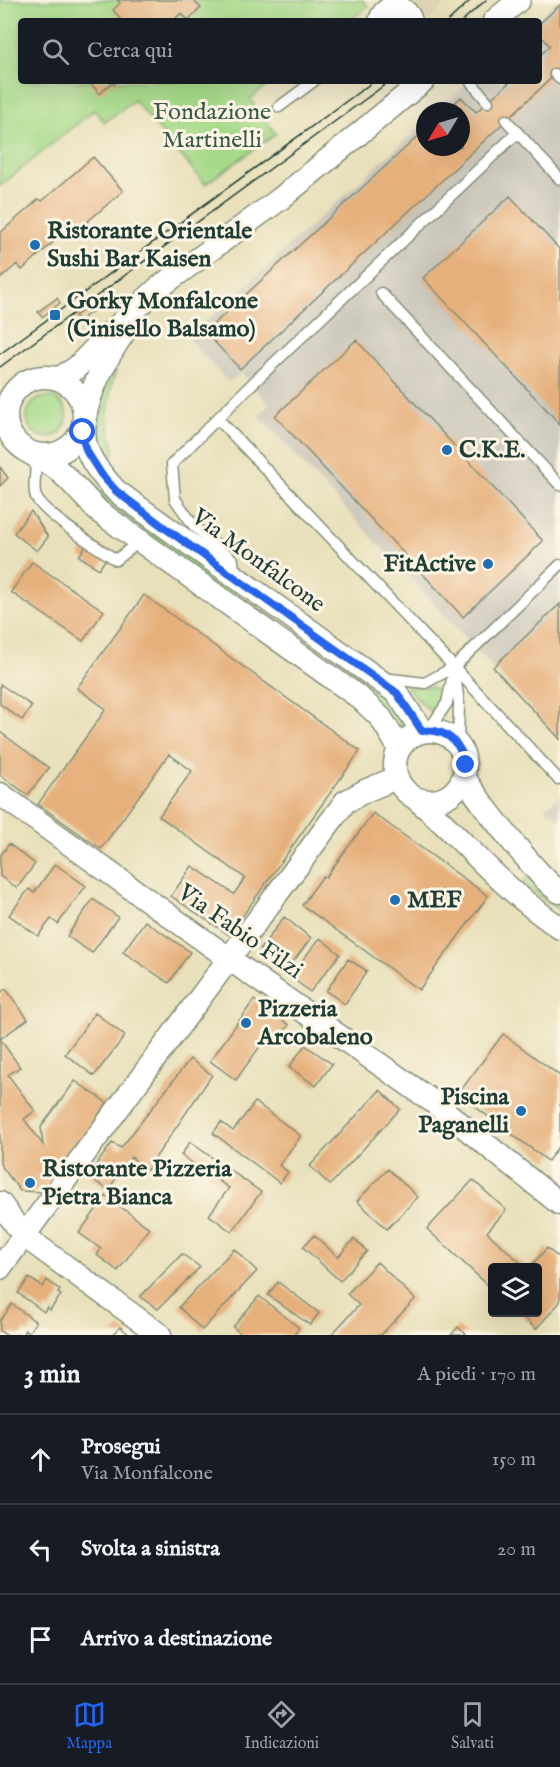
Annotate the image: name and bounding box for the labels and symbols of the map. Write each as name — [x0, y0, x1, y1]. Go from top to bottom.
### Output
park label: Fondazione Martinelli — [153, 97, 271, 156]
north arrow — [416, 102, 470, 156]
place label: Ristorante Orientale Sushi Bar Kaisen — [47, 216, 252, 275]
marker: Ristorante Orientale Sushi Bar Kaisen — [28, 238, 42, 252]
place label: Gorky Monfalcone (Cinisello Balsamo) — [67, 286, 258, 345]
marker: Gorky Monfalcone (Cinisello Balsamo) — [48, 308, 62, 322]
route start — [69, 418, 95, 444]
place label: C.K.E. — [459, 435, 525, 466]
marker: C.K.E. — [440, 443, 454, 457]
street label: Via Monfalcone — [184, 501, 331, 620]
place label: FitActive — [384, 549, 476, 580]
marker: FitActive — [481, 557, 495, 571]
route end — [452, 751, 478, 777]
street label: Via Fabio Filzi — [171, 877, 309, 987]
place label: MEF — [407, 885, 462, 916]
marker: MEF — [388, 893, 402, 907]
place label: Pizzeria Arcobaleno — [257, 994, 373, 1053]
marker: Pizzeria Arcobaleno — [239, 1016, 253, 1030]
place label: Piscina Paganelli — [418, 1082, 510, 1141]
marker: Piscina Paganelli — [514, 1104, 528, 1118]
place label: Ristorante Pizzeria Pietra Bianca — [42, 1154, 232, 1213]
marker: Ristorante Pizzeria Pietra Bianca — [23, 1176, 37, 1190]

